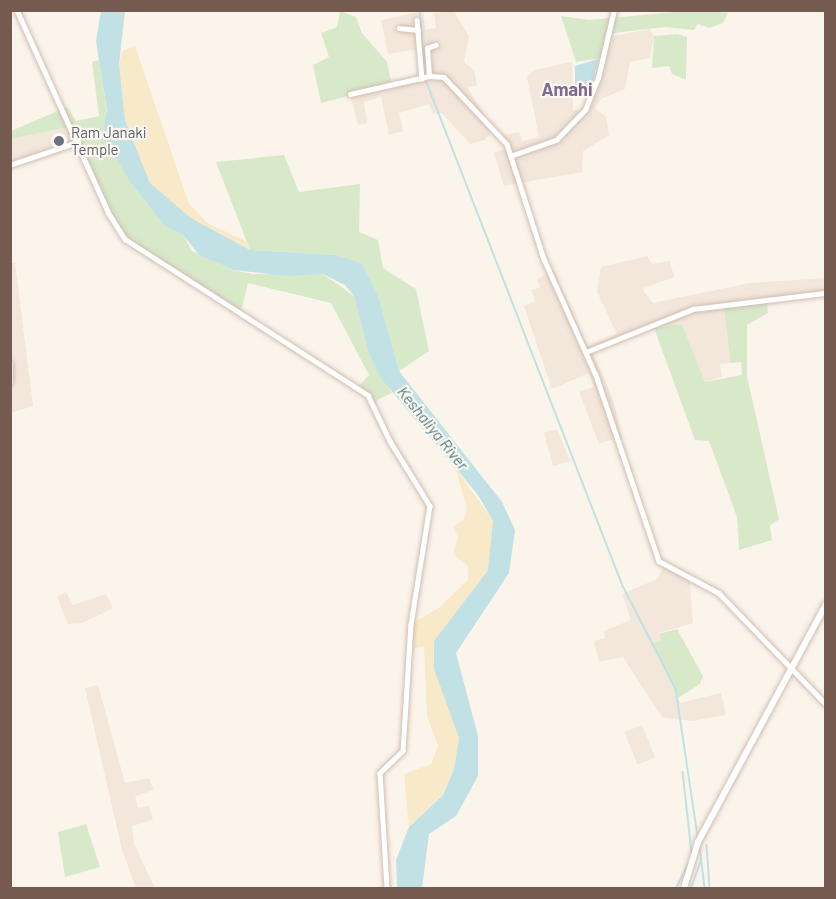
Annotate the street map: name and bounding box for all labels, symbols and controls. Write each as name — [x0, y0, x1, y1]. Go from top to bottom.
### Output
district label: Amahi — [541, 78, 593, 100]
place label: Ram Janaki Temple — [71, 123, 147, 158]
marker: Ram Janaki Temple — [52, 134, 66, 148]
water label: Keshaliya River — [393, 382, 473, 474]

